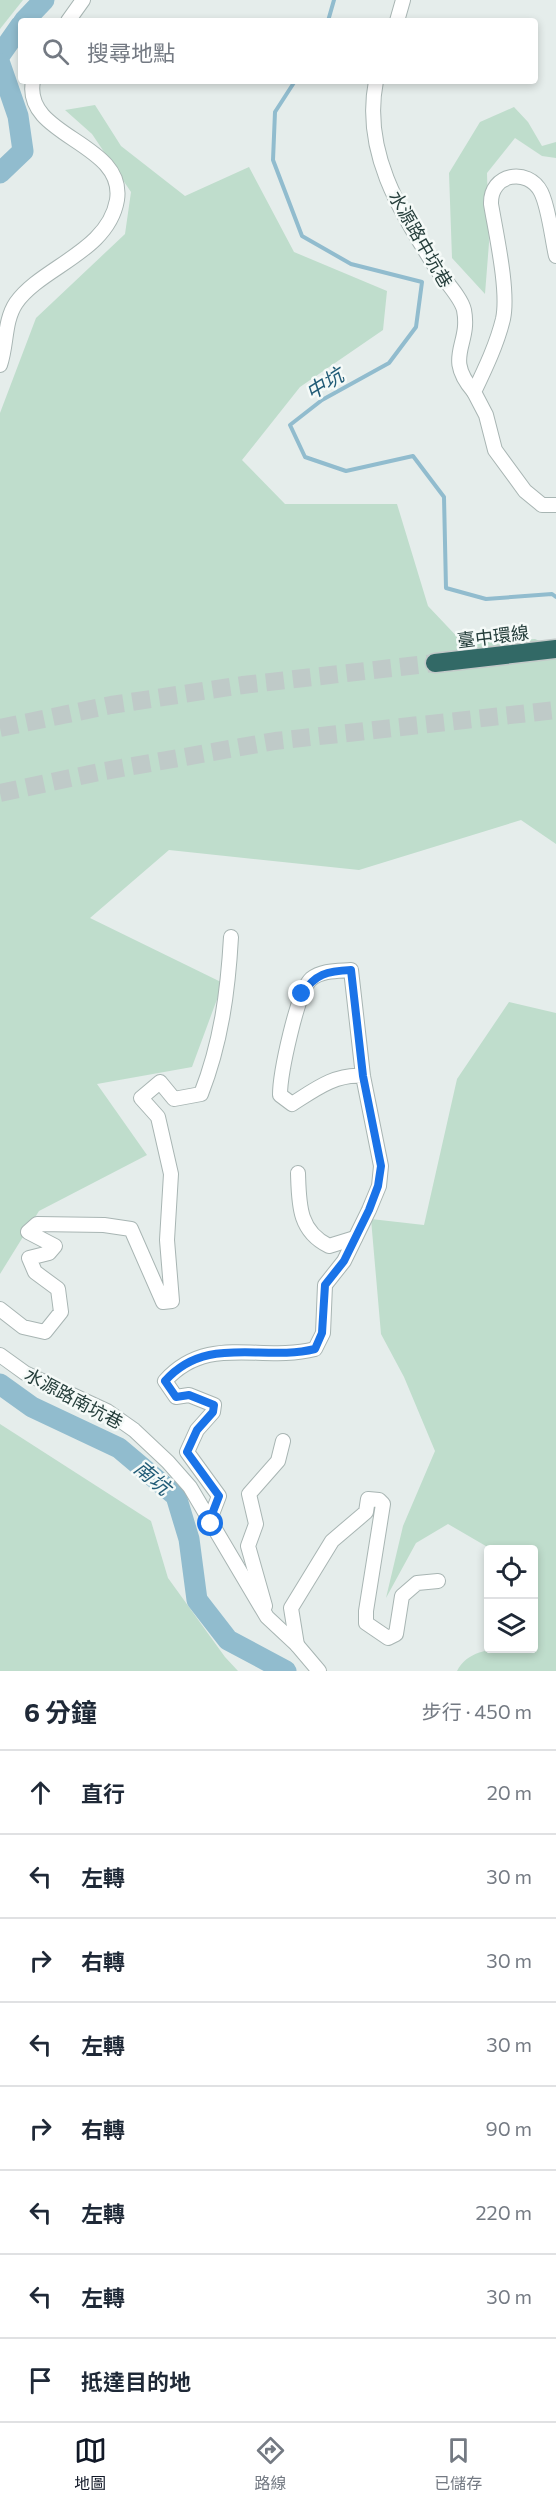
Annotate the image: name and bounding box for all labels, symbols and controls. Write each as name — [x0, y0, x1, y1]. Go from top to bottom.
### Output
search box — [18, 18, 538, 84]
icon: search — [39, 35, 72, 68]
text: 搜尋地點 — [87, 39, 175, 66]
street label: 水源路中坑巷 — [384, 187, 458, 291]
water label: 中坑 — [301, 361, 350, 404]
street label: 臺中環線 — [456, 621, 530, 651]
route end — [288, 980, 314, 1006]
street label: 水源路南坑巷 — [21, 1363, 127, 1433]
water label: 南坑 — [130, 1455, 178, 1501]
route start — [197, 1510, 223, 1536]
map controls — [484, 1545, 538, 1653]
button: locate — [484, 1545, 538, 1599]
button: layers — [484, 1599, 538, 1653]
text: 6 分鐘 — [24, 1696, 97, 1727]
text: 步行 · 450 m — [422, 1699, 532, 1723]
icon: ahead — [24, 1776, 57, 1809]
text: 直行 — [81, 1780, 125, 1807]
text: 20 m — [487, 1780, 532, 1804]
icon: left — [24, 1860, 57, 1893]
text: 左轉 — [81, 1864, 125, 1891]
text: 30 m — [486, 1864, 532, 1888]
icon: right — [24, 1944, 57, 1977]
text: 右轉 — [81, 1948, 125, 1975]
text: 30 m — [486, 1948, 532, 1972]
icon: left — [24, 2028, 57, 2061]
text: 左轉 — [81, 2032, 125, 2059]
text: 30 m — [486, 2032, 532, 2056]
icon: right — [24, 2112, 57, 2145]
text: 右轉 — [81, 2116, 125, 2143]
text: 90 m — [486, 2116, 532, 2140]
icon: left — [24, 2196, 57, 2229]
text: 左轉 — [81, 2200, 125, 2227]
text: 220 m — [476, 2200, 532, 2224]
icon: left — [24, 2280, 57, 2313]
text: 左轉 — [81, 2284, 125, 2311]
text: 30 m — [486, 2284, 532, 2308]
icon: arrive — [24, 2364, 57, 2397]
text: 抵達目的地 — [81, 2368, 191, 2395]
tab: 地圖 — [74, 2434, 107, 2494]
tab: 路線 — [254, 2434, 287, 2494]
tab: 已儲存 — [434, 2434, 482, 2494]

